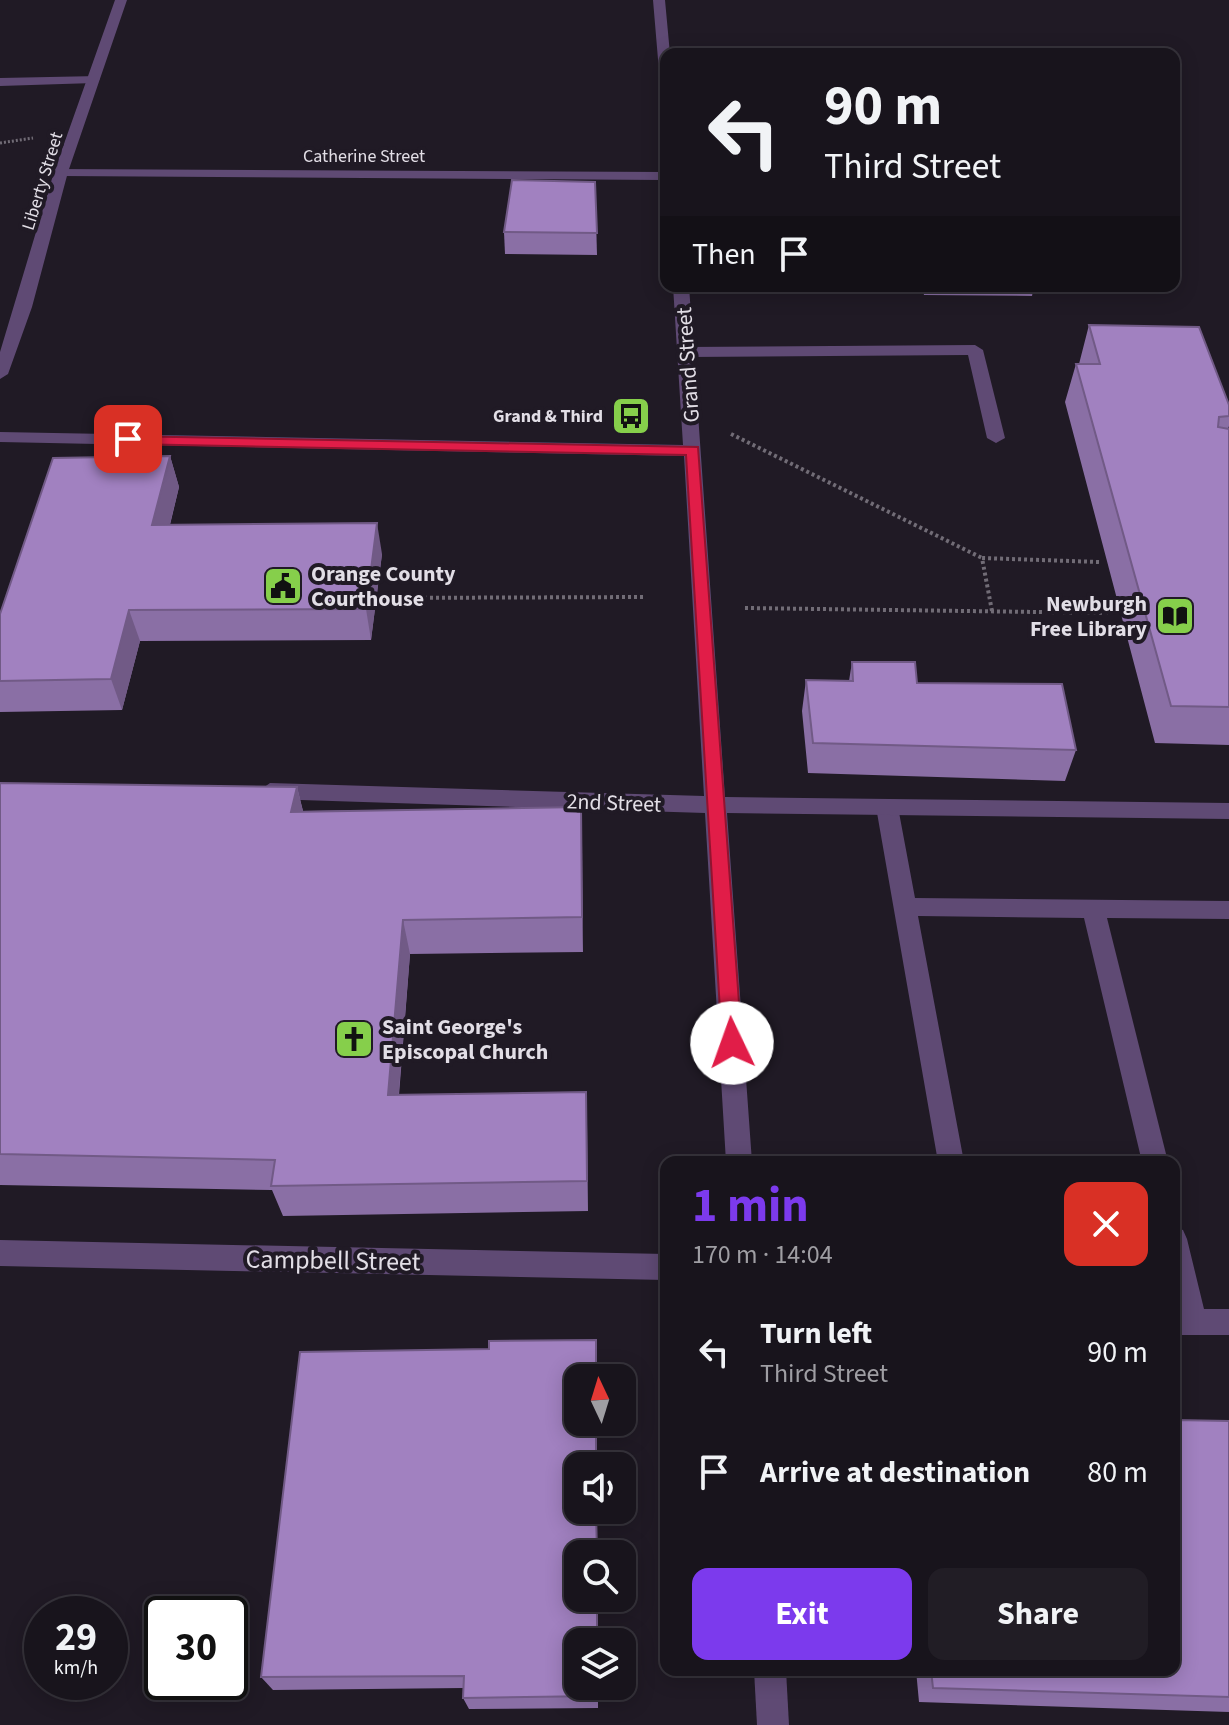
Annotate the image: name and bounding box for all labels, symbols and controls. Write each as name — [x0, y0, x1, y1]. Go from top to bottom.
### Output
text: 90 m — [824, 67, 942, 146]
icon: left — [692, 80, 796, 184]
street label: Liberty Street — [16, 129, 69, 233]
text: Third Street — [824, 141, 1001, 192]
street label: Catherine Street — [303, 144, 425, 169]
icon: arrive — [772, 232, 816, 276]
text: Then — [692, 233, 756, 276]
street label: Grand Street — [668, 306, 708, 424]
bus stop icon: Grand & Third — [610, 395, 652, 437]
place label: Grand & Third — [493, 404, 603, 429]
pin — [94, 405, 162, 473]
icon: arrive — [106, 417, 150, 461]
place label: Orange County Courthouse — [311, 558, 456, 615]
public building icon: Orange County Courthouse — [262, 565, 304, 607]
place label: Newburgh Free Library — [1030, 588, 1148, 645]
library icon: Newburgh Free Library — [1154, 595, 1196, 637]
street label: 2nd Street — [566, 785, 662, 821]
position arrow — [690, 1001, 774, 1085]
place label: Saint George's Episcopal Church — [382, 1011, 548, 1068]
church icon: Saint George's Episcopal Church — [333, 1018, 375, 1060]
text: 1 min — [692, 1172, 809, 1240]
button: close — [1064, 1182, 1148, 1266]
text: 170 m · 14:04 — [692, 1236, 833, 1273]
street label: Campbell Street — [245, 1240, 421, 1281]
text: Turn left — [760, 1312, 872, 1355]
icon: left — [692, 1330, 736, 1374]
text: 90 m — [1087, 1331, 1148, 1374]
text: Third Street — [760, 1355, 888, 1392]
north arrow — [564, 1364, 636, 1436]
map controls — [564, 1364, 636, 1700]
icon: arrive — [692, 1450, 736, 1494]
text: Arrive at destination — [760, 1451, 1030, 1494]
text: 80 m — [1087, 1451, 1148, 1494]
button: sound — [564, 1452, 636, 1524]
button: search — [564, 1540, 636, 1612]
button: Exit — [692, 1568, 912, 1660]
button: Share — [928, 1568, 1148, 1660]
speed limit sign: 30 — [144, 1596, 248, 1700]
text: 29 — [55, 1609, 97, 1666]
button: layers — [564, 1628, 636, 1700]
text: km/h — [54, 1654, 98, 1682]

